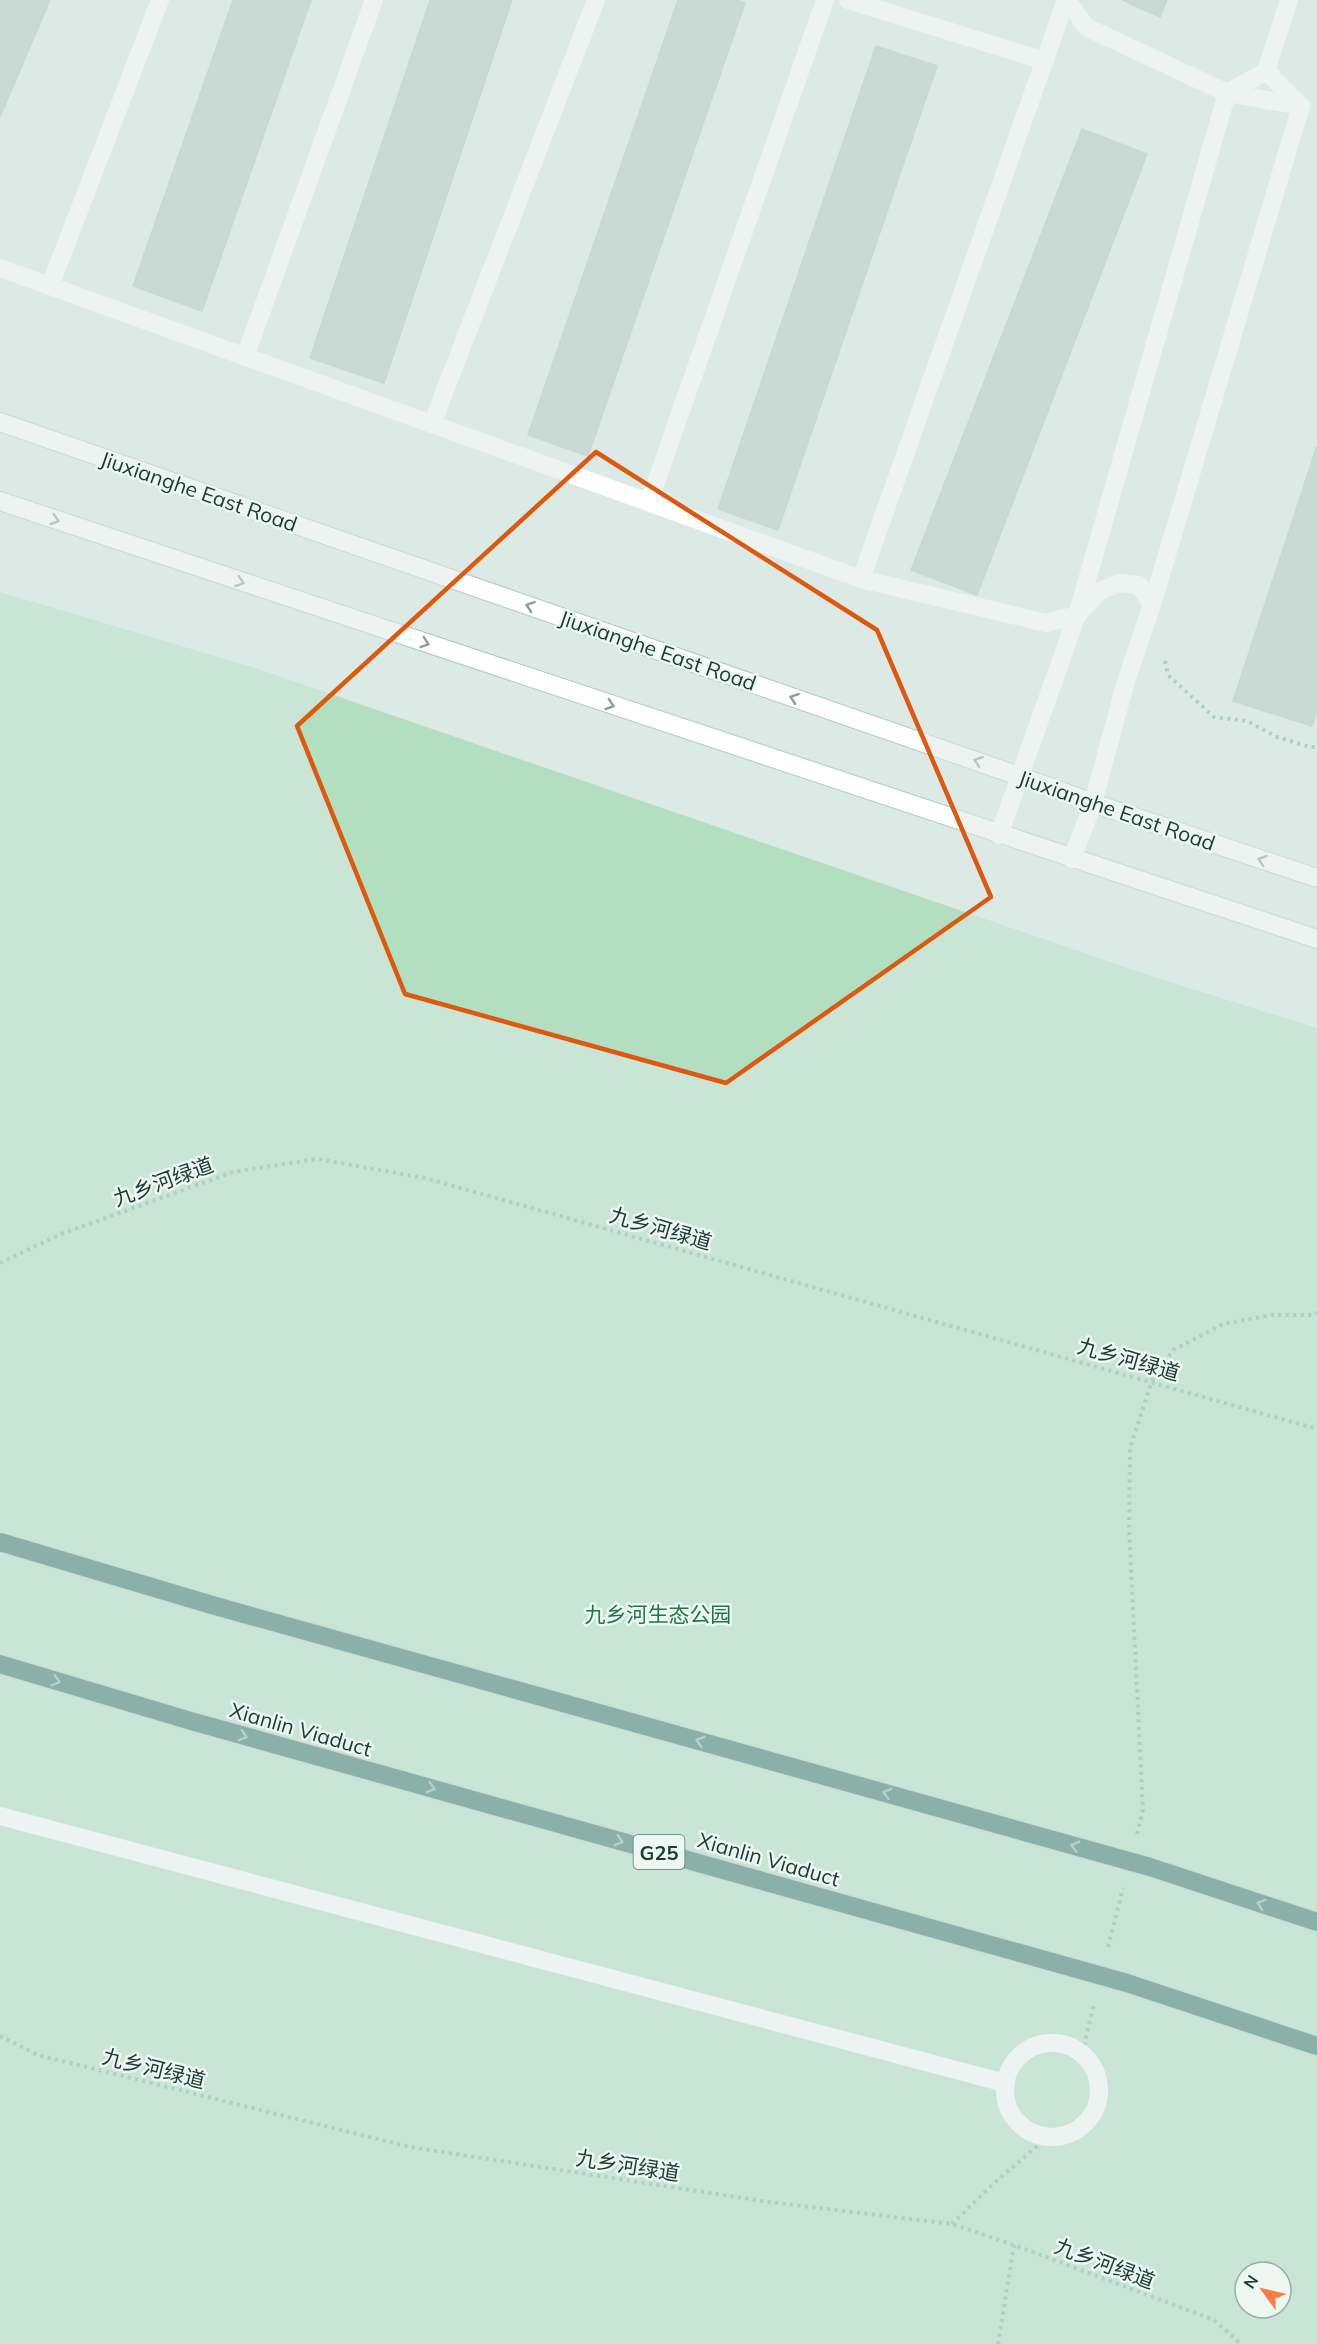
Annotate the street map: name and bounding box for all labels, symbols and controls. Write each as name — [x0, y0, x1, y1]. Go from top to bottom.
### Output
street label: Jiuxianghe East Road — [97, 445, 301, 537]
one-way arrow — [50, 512, 60, 525]
one-way arrow — [234, 574, 245, 587]
one-way arrow — [525, 601, 536, 613]
street label: Jiuxianghe East Road — [556, 604, 760, 696]
one-way arrow — [419, 636, 430, 649]
one-way arrow — [789, 692, 800, 705]
one-way arrow — [604, 698, 615, 710]
one-way arrow — [973, 756, 984, 769]
street label: Jiuxianghe East Road — [1015, 764, 1219, 856]
one-way arrow — [1257, 854, 1267, 867]
street label: 九乡河绿道 — [109, 1151, 217, 1211]
street label: 九乡河绿道 — [607, 1201, 715, 1255]
street label: 九乡河绿道 — [1075, 1332, 1183, 1386]
park label: 九乡河生态公园 — [585, 1601, 732, 1627]
one-way arrow — [50, 1674, 61, 1686]
street label: Xianlin Viaduct — [227, 1696, 375, 1762]
one-way arrow — [237, 1729, 248, 1741]
one-way arrow — [695, 1736, 706, 1748]
one-way arrow — [425, 1781, 436, 1793]
one-way arrow — [883, 1788, 893, 1801]
street label: Xianlin Viaduct — [695, 1826, 843, 1892]
one-way arrow — [613, 1834, 624, 1846]
road number: G25 — [634, 1835, 684, 1869]
one-way arrow — [1070, 1841, 1081, 1853]
one-way arrow — [1257, 1898, 1267, 1911]
street label: 九乡河绿道 — [100, 2043, 208, 2093]
street label: 九乡河绿道 — [574, 2144, 682, 2186]
street label: 九乡河绿道 — [1051, 2232, 1159, 2294]
north arrow — [1233, 2260, 1293, 2320]
text: N — [1239, 2271, 1262, 2292]

